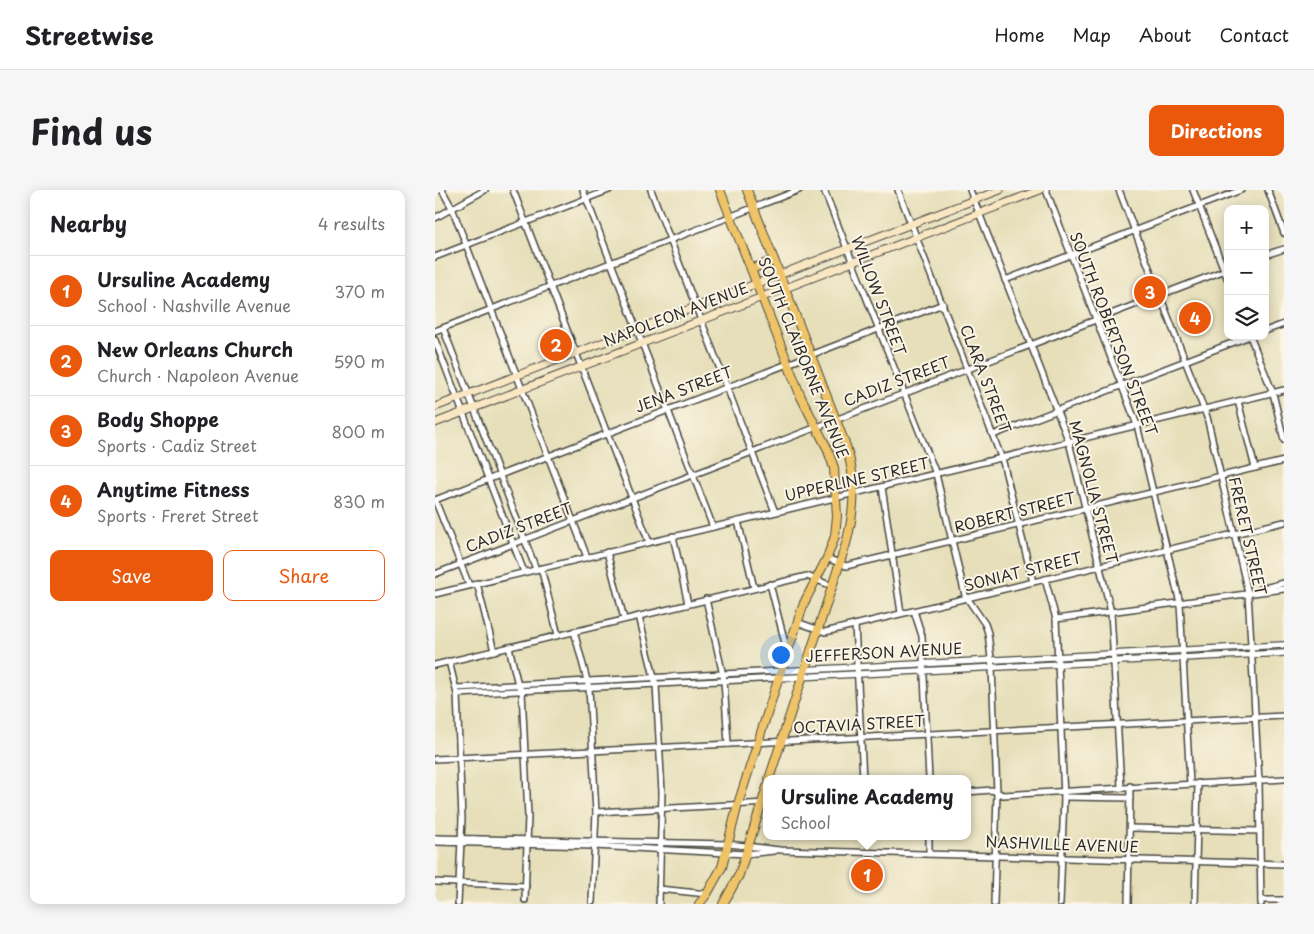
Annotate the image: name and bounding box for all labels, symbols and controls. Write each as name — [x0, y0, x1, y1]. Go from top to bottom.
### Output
text: Streetwise — [25, 17, 154, 53]
text: Home — [994, 21, 1044, 48]
text: Map — [1072, 21, 1111, 48]
text: About — [1139, 21, 1191, 48]
text: Contact — [1219, 21, 1289, 48]
text: Find us — [30, 104, 152, 157]
button: Directions — [1149, 105, 1284, 156]
map controls — [1224, 205, 1269, 340]
button: + — [1224, 205, 1269, 250]
text: Nearby — [50, 207, 127, 239]
text: 4 results — [318, 211, 385, 235]
street label: SOUTH ROBERTSON STREET — [1065, 228, 1164, 439]
street label: WILLOW STREET — [846, 232, 913, 359]
button: − — [1224, 250, 1269, 295]
street label: SOUTH CLAIBORNE AVENUE — [753, 253, 855, 462]
text: Ursuline Academy — [97, 265, 270, 293]
pin: 3 — [1134, 273, 1166, 311]
street label: NAPOLEON AVENUE — [600, 275, 751, 352]
text: 1 — [62, 279, 70, 303]
text: 370 m — [335, 279, 385, 303]
text: School · Nashville Avenue — [97, 293, 291, 317]
button: layers — [1224, 295, 1269, 340]
pin: 4 — [1179, 299, 1211, 337]
street label: CLARA STREET — [955, 321, 1018, 437]
pin: 2 — [540, 326, 572, 364]
text: New Orleans Church — [97, 335, 293, 363]
text: 2 — [60, 349, 72, 373]
text: 590 m — [333, 349, 385, 373]
street label: CADIZ STREET — [840, 349, 954, 411]
street label: JENA STREET — [631, 359, 736, 418]
text: Church · Napoleon Avenue — [97, 363, 299, 387]
text: Body Shoppe — [97, 405, 219, 433]
street label: MAGNOLIA STREET — [1064, 417, 1125, 566]
text: 3 — [61, 419, 71, 443]
text: 800 m — [332, 419, 385, 443]
text: Sports · Cadiz Street — [97, 433, 257, 457]
street label: UPPERLINE STREET — [782, 451, 932, 506]
street label: FRERET STREET — [1224, 474, 1273, 598]
text: Anytime Fitness — [97, 475, 249, 503]
street label: ROBERT STREET — [952, 485, 1078, 538]
text: 4 — [61, 489, 71, 513]
text: 830 m — [333, 489, 385, 513]
street label: CADIZ STREET — [462, 495, 576, 557]
text: Sports · Freret Street — [97, 503, 259, 527]
street label: SONIAT STREET — [961, 545, 1085, 596]
button: Save — [50, 550, 213, 601]
button: Share — [223, 550, 385, 601]
street label: JEFFERSON AVENUE — [805, 636, 963, 667]
your location — [768, 642, 794, 668]
street label: OCTAVIA STREET — [792, 709, 926, 738]
popup — [763, 775, 971, 840]
text: Ursuline Academy — [780, 782, 954, 810]
text: School — [780, 810, 831, 834]
street label: NASHVILLE AVENUE — [985, 829, 1139, 858]
pin: 1 — [851, 856, 883, 894]

